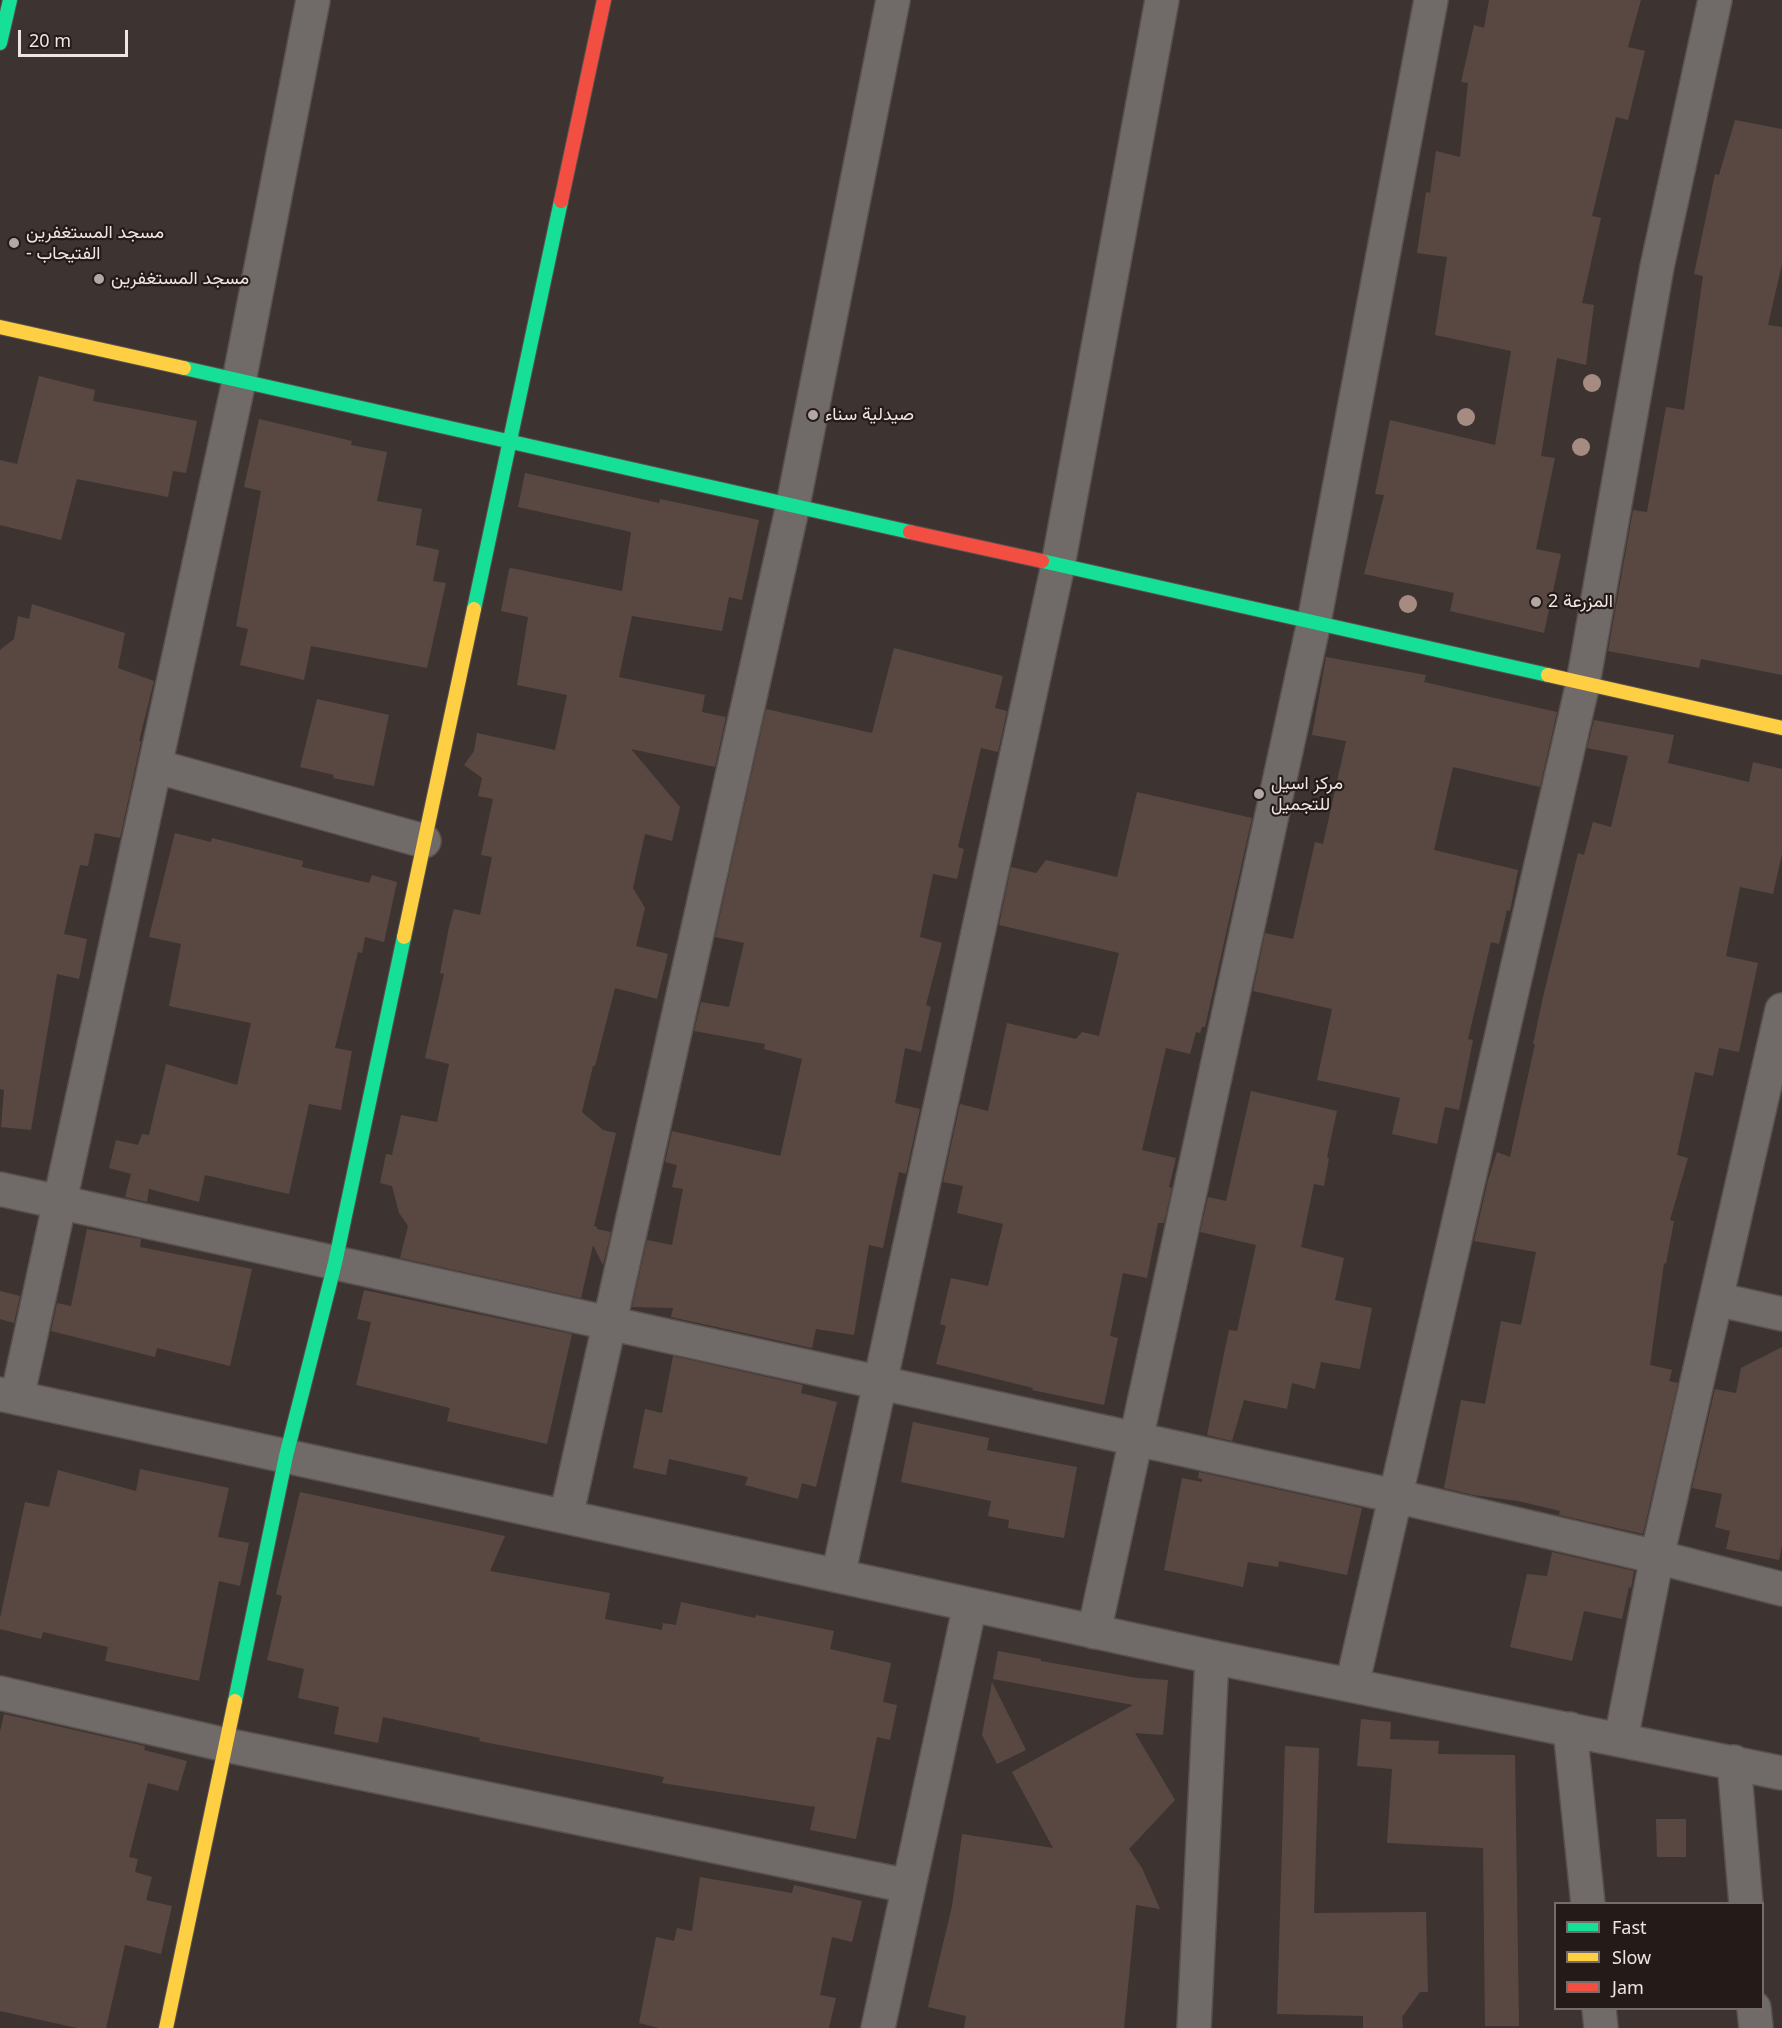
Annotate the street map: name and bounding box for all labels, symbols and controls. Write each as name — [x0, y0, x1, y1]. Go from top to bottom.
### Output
scale bar — [21, 18, 130, 56]
text: 20 m — [29, 28, 71, 52]
place label: مسجد المستغفرين - الفتيحاب — [26, 222, 164, 264]
marker: مسجد المستغفرين - الفتيحاب — [7, 236, 21, 250]
place label: مسجد المستغفرين — [111, 268, 249, 290]
marker: مسجد المستغفرين — [92, 272, 106, 286]
place label: صيدلية سناء — [825, 404, 914, 426]
marker: صيدلية سناء — [806, 408, 820, 422]
place label: المزرعة 2 — [1548, 591, 1613, 613]
marker: المزرعة 2 — [1529, 595, 1543, 609]
place label: مركز اسيل للتجميل — [1271, 773, 1343, 816]
marker: مركز اسيل للتجميل — [1252, 787, 1266, 801]
legend — [1554, 1902, 1764, 2010]
text: Fast — [1612, 1915, 1647, 1939]
text: Slow — [1612, 1945, 1651, 1969]
text: Jam — [1612, 1975, 1644, 1999]

